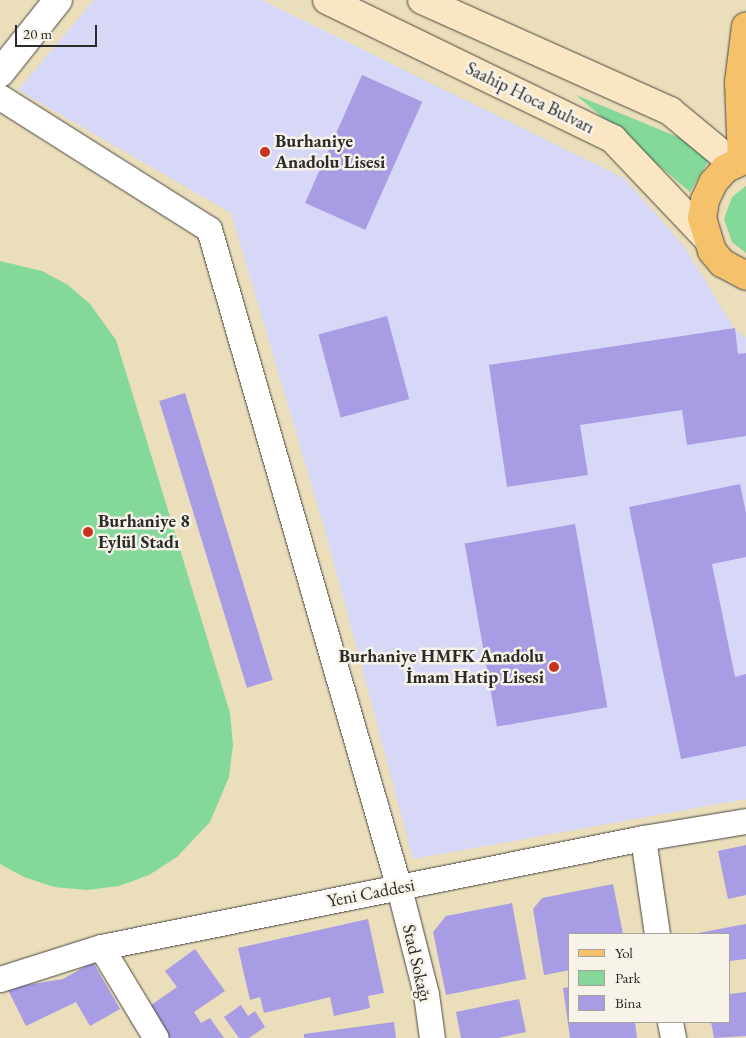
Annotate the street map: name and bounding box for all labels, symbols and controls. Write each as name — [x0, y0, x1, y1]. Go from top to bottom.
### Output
scale bar — [18, 15, 100, 47]
text: 20 m — [23, 24, 52, 43]
street label: Saahip Hoca Bulvarı — [462, 58, 598, 138]
place label: Burhaniye Anadolu Lisesi — [275, 131, 385, 173]
marker: Burhaniye Anadolu Lisesi — [259, 146, 271, 158]
place label: Burhaniye 8 Eylül Stadı — [98, 511, 190, 554]
marker: Burhaniye 8 Eylül Stadı — [82, 526, 94, 538]
place label: Burhaniye HMFK Anadolu İmam Hatip Lisesi — [339, 646, 544, 689]
marker: Burhaniye HMFK Anadolu İmam Hatip Lisesi — [548, 661, 560, 673]
street label: Yeni Caddesi — [325, 874, 417, 912]
street label: Stad Sokağı — [398, 922, 436, 1004]
legend — [568, 933, 731, 1023]
text: Yol — [615, 943, 633, 962]
text: Park — [615, 968, 641, 987]
text: Bina — [615, 993, 641, 1012]

